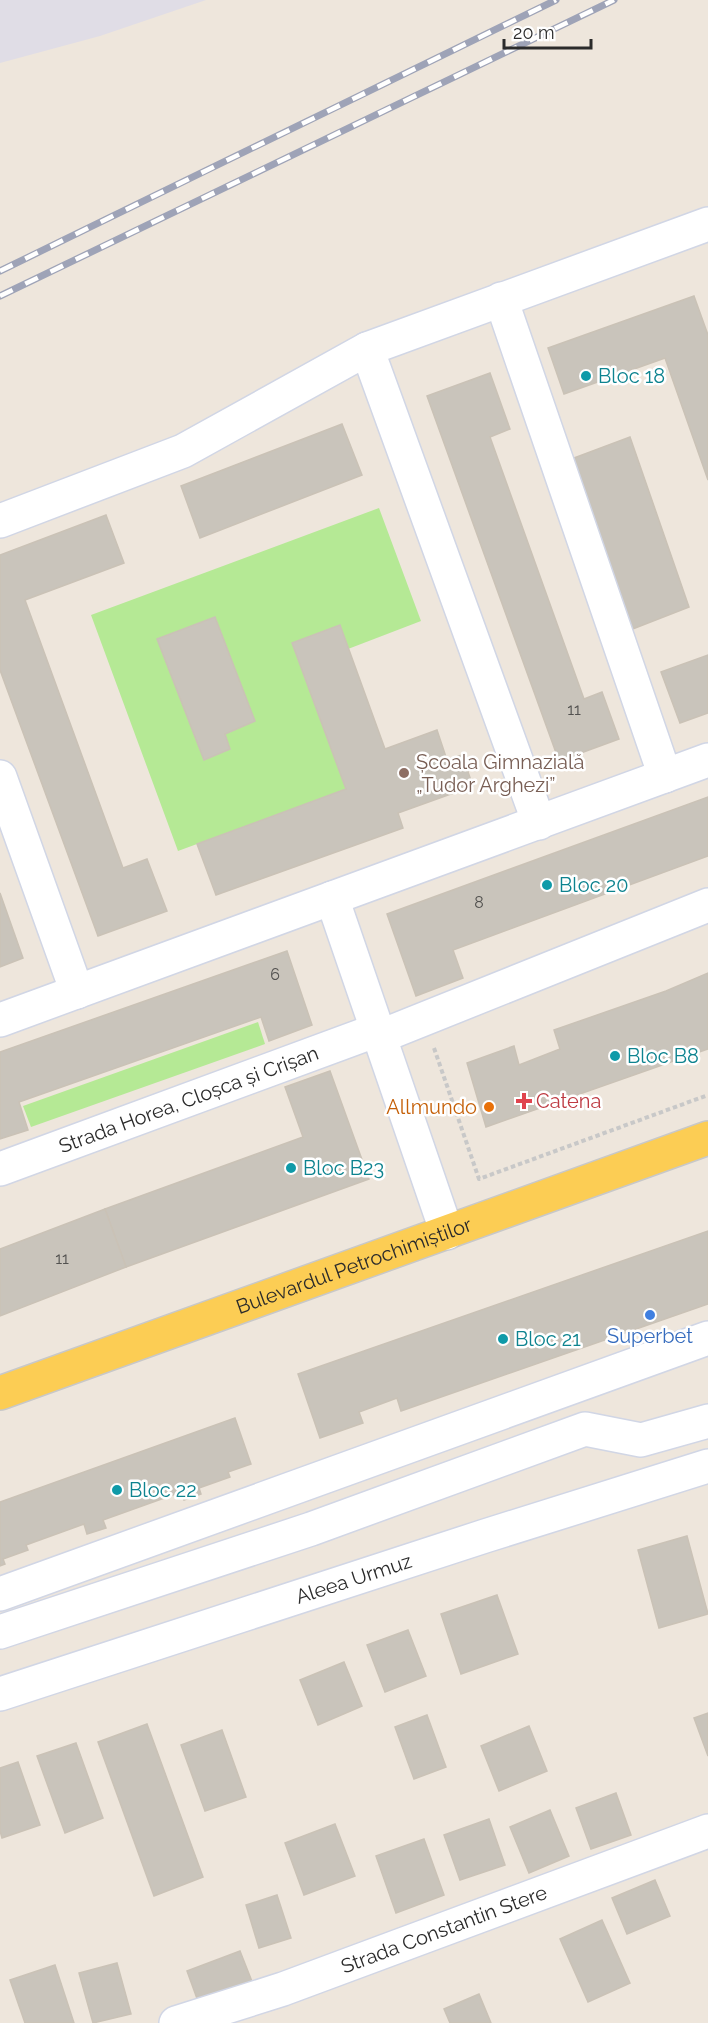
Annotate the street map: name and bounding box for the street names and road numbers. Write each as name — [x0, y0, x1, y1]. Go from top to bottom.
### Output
street label: Strada Horea, Cloșca și Crișan — [56, 1041, 322, 1158]
street label: Bulevardul Petrochimiștilor — [233, 1212, 475, 1319]
street label: Aleea Urmuz — [293, 1549, 415, 1609]
street label: Strada Constantin Stere — [338, 1880, 550, 1978]

